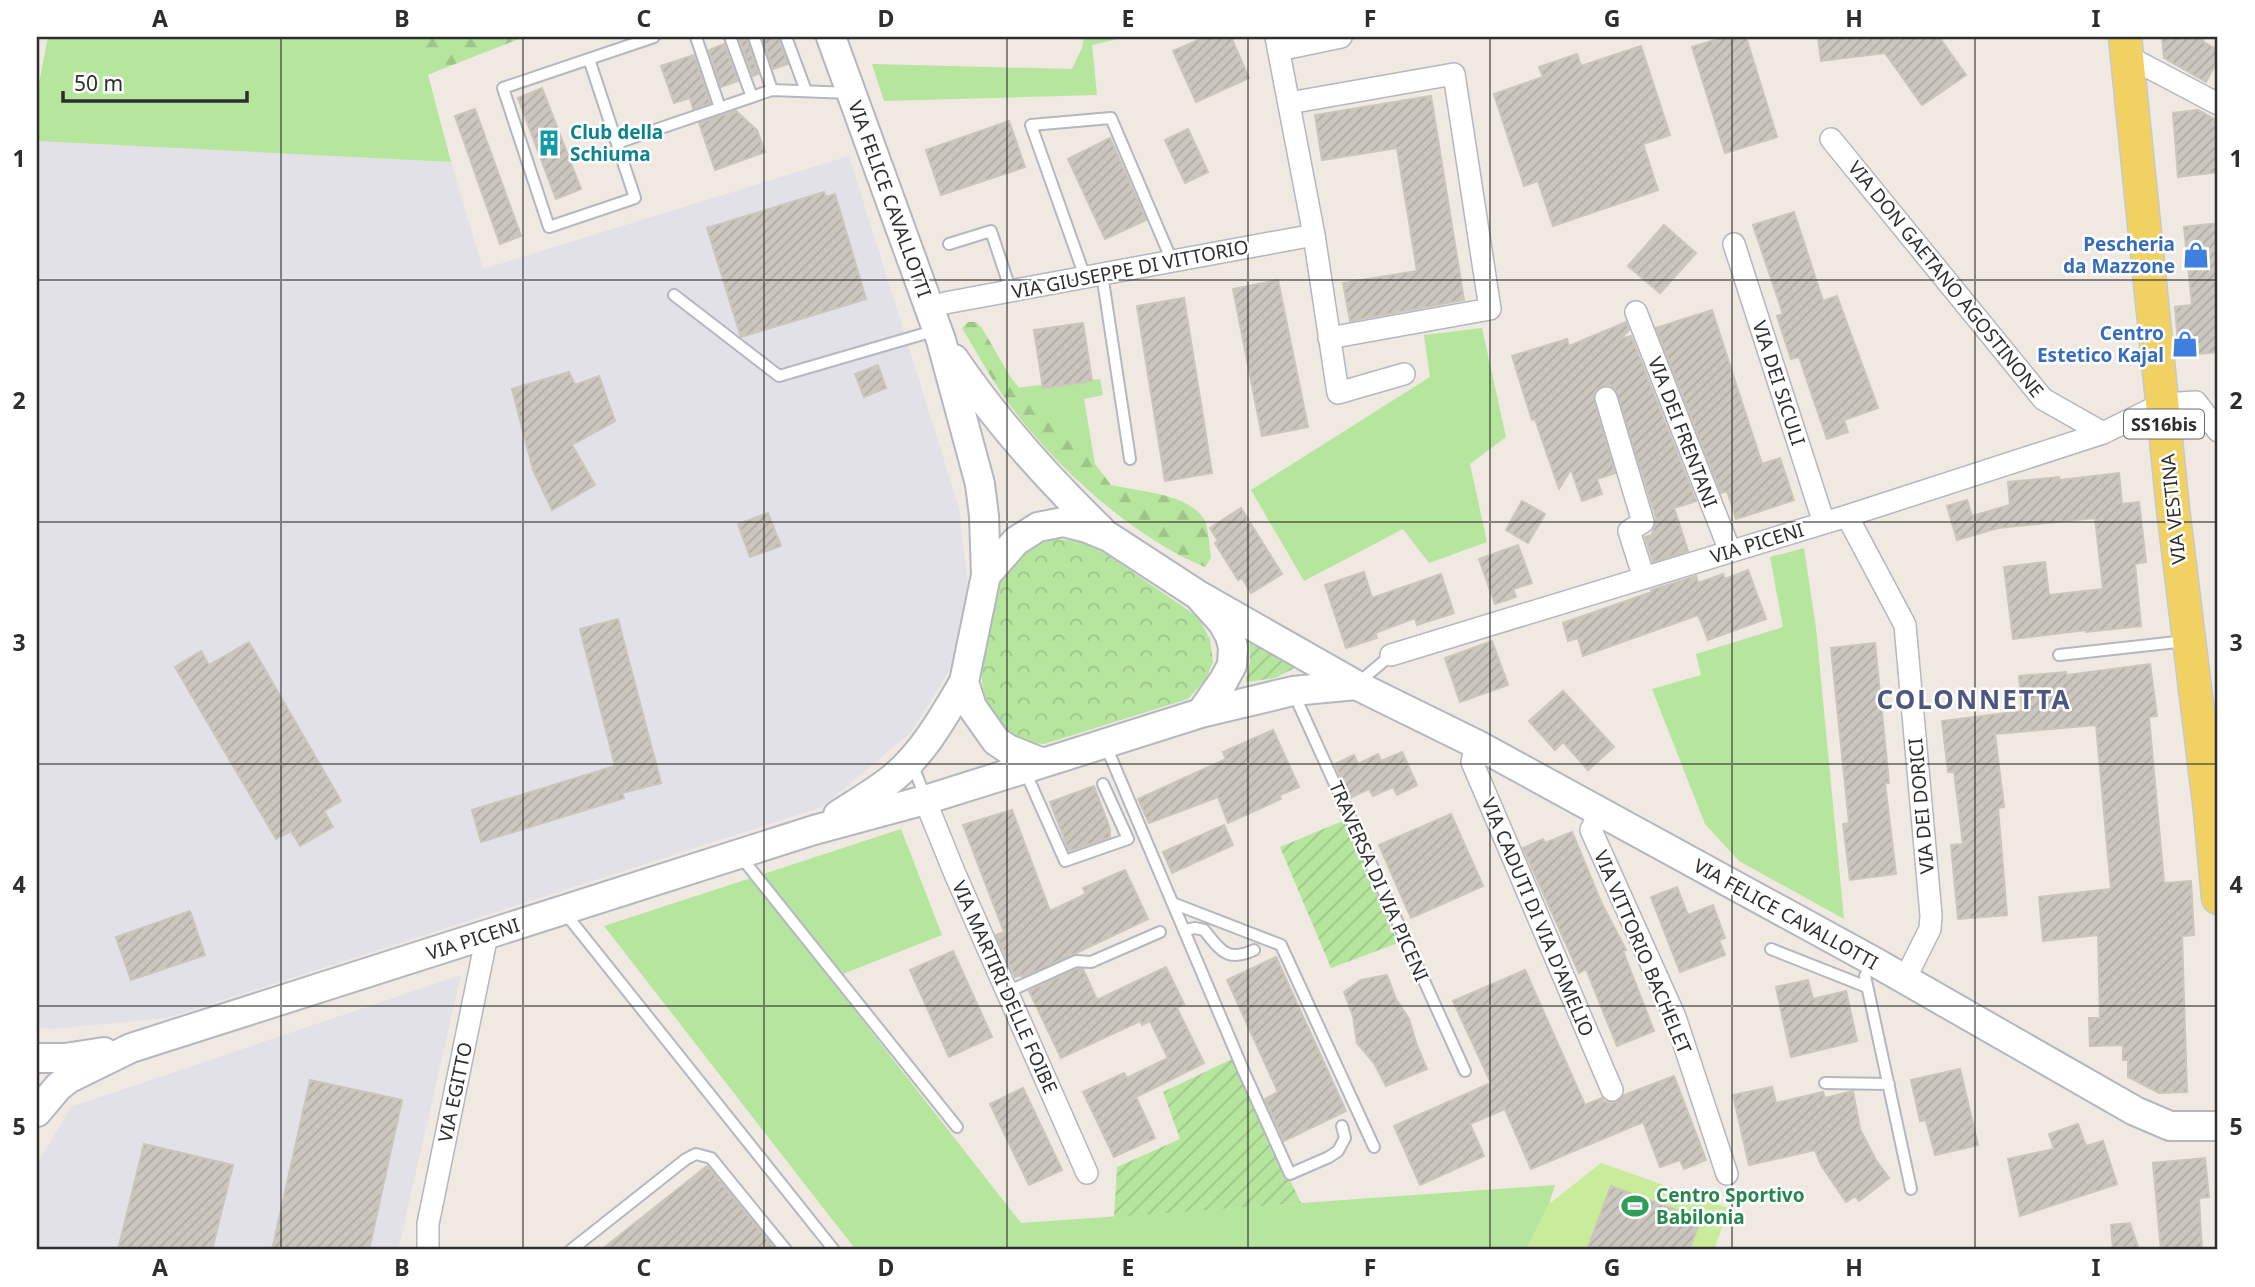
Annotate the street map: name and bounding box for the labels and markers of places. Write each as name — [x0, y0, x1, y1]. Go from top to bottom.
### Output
place label: Club della Schiuma — [570, 119, 663, 167]
building icon: Club della Schiuma — [534, 128, 564, 158]
place label: Pescheria da Mazzone — [2063, 231, 2175, 279]
shop icon: Pescheria da Mazzone — [2181, 240, 2211, 270]
place label: Centro Estetico Kajal — [2037, 320, 2164, 368]
shop icon: Centro Estetico Kajal — [2170, 329, 2200, 359]
place label: Centro Sportivo Babilonia — [1656, 1182, 1805, 1230]
sports icon: Centro Sportivo Babilonia — [1620, 1191, 1650, 1221]

